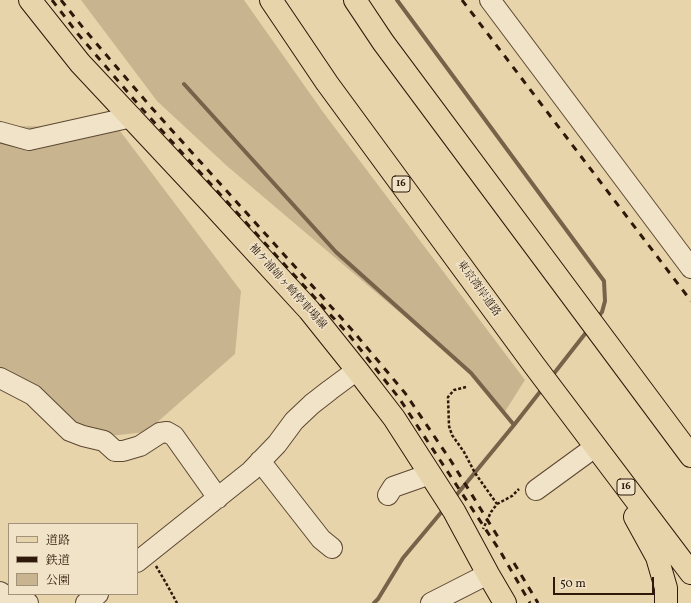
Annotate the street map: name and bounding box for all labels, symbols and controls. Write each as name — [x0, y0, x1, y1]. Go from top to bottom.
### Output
road number: 16 — [392, 176, 410, 192]
street label: 袖ケ浦姉ヶ崎停車場線 — [245, 242, 329, 332]
street label: 東京湾岸道路 — [453, 258, 503, 320]
road number: 16 — [617, 479, 635, 495]
legend — [8, 523, 138, 595]
text: 道路 — [46, 533, 70, 549]
text: 鉄道 — [46, 553, 70, 569]
scale bar — [555, 569, 656, 595]
text: 公園 — [46, 573, 70, 589]
text: 50 m — [560, 576, 586, 592]

